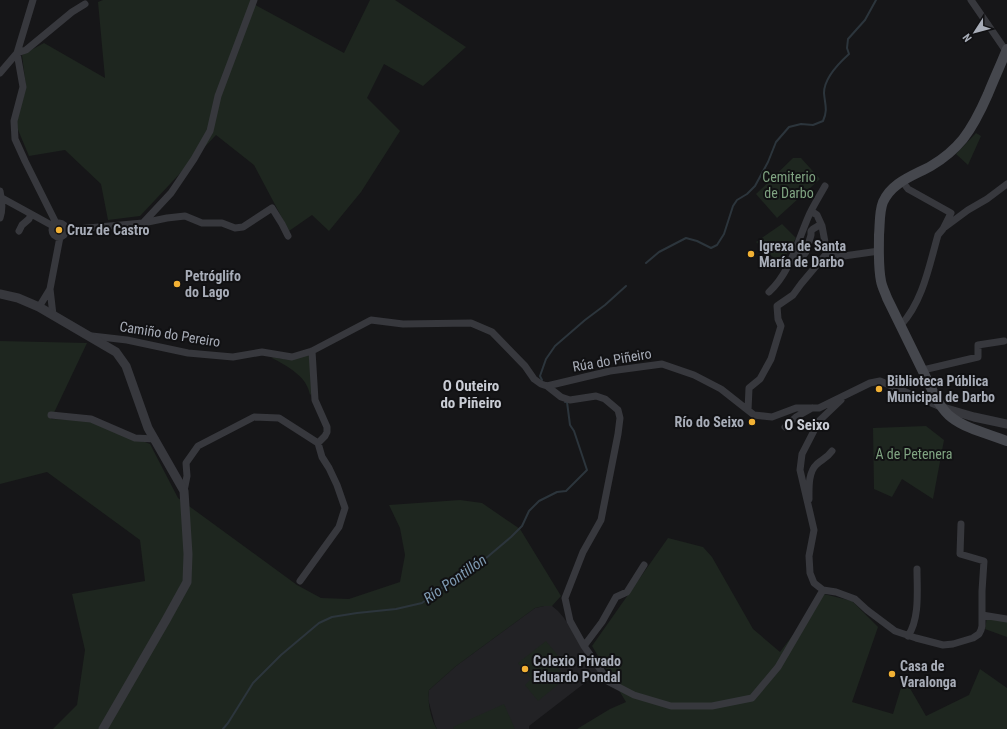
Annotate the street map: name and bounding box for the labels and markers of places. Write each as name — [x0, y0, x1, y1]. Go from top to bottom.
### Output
place label: Cruz de Castro — [67, 222, 150, 238]
marker: Cruz de Castro — [54, 225, 64, 235]
place label: Igrexa de Santa María de Darbo — [759, 238, 846, 270]
marker: Igrexa de Santa María de Darbo — [746, 249, 756, 259]
place label: Petróglifo do Lago — [185, 268, 241, 300]
marker: Petróglifo do Lago — [172, 279, 182, 289]
place label: Biblioteca Pública Municipal de Darbo — [887, 373, 995, 405]
marker: Biblioteca Pública Municipal de Darbo — [874, 384, 884, 394]
place label: Río do Seixo — [674, 414, 744, 430]
marker: Río do Seixo — [747, 417, 757, 427]
place label: Colexio Privado Eduardo Pondal — [533, 653, 621, 685]
place label: Casa de Varalonga — [900, 658, 957, 690]
marker: Colexio Privado Eduardo Pondal — [520, 664, 530, 674]
marker: Casa de Varalonga — [887, 669, 897, 679]

